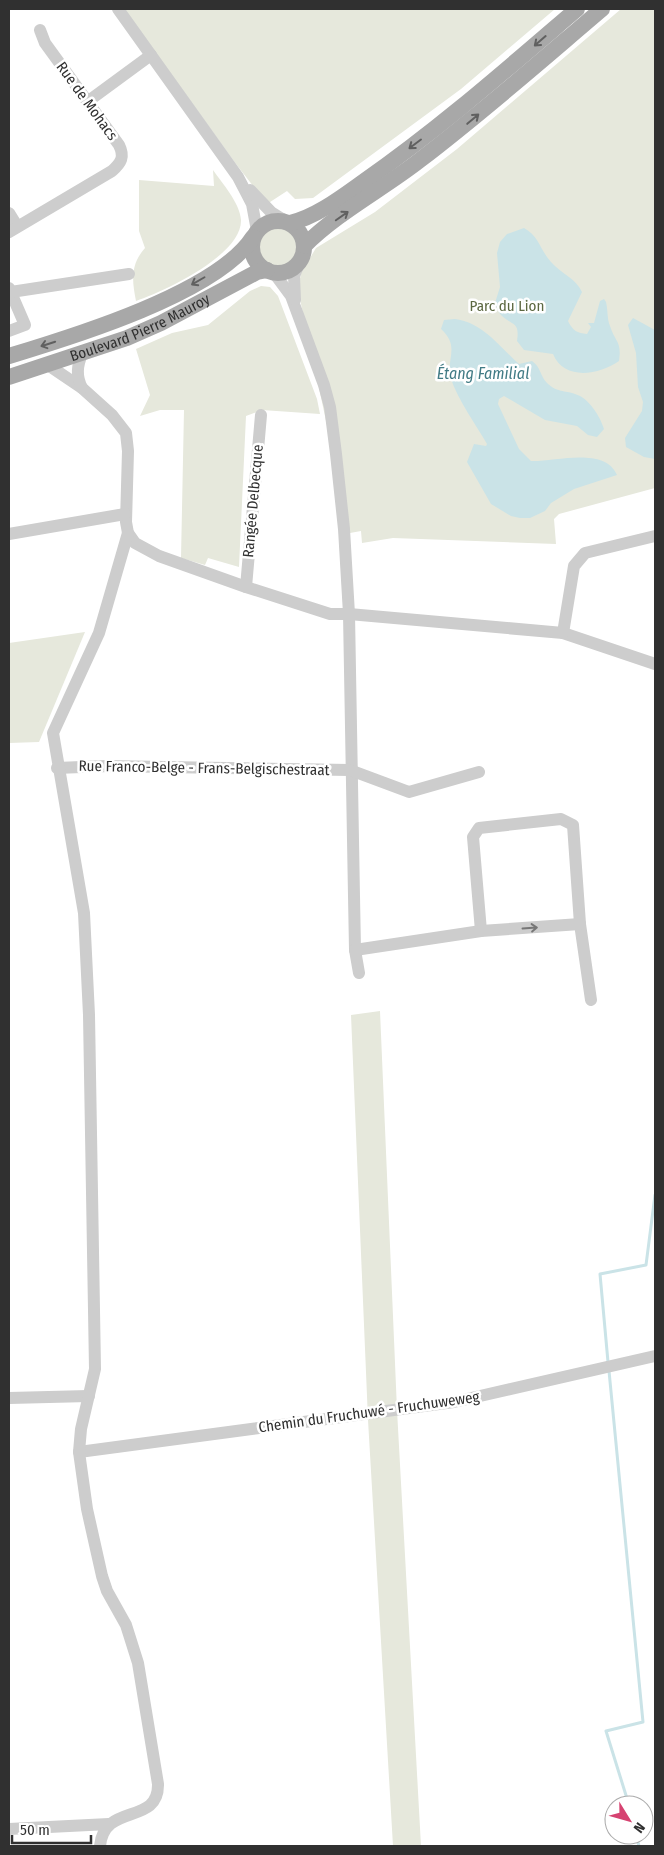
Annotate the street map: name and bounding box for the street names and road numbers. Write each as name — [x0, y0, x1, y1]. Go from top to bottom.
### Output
street label: Rue de Mohacs — [53, 58, 121, 144]
street label: Boulevard Pierre Mauroy — [68, 290, 213, 365]
street label: Rangée Delbecque — [239, 444, 267, 558]
street label: Rue Franco-Belge - Frans-Belgischestraat — [78, 757, 330, 779]
street label: Chemin du Fruchuwé - Fruchuweweg — [257, 1388, 481, 1436]

